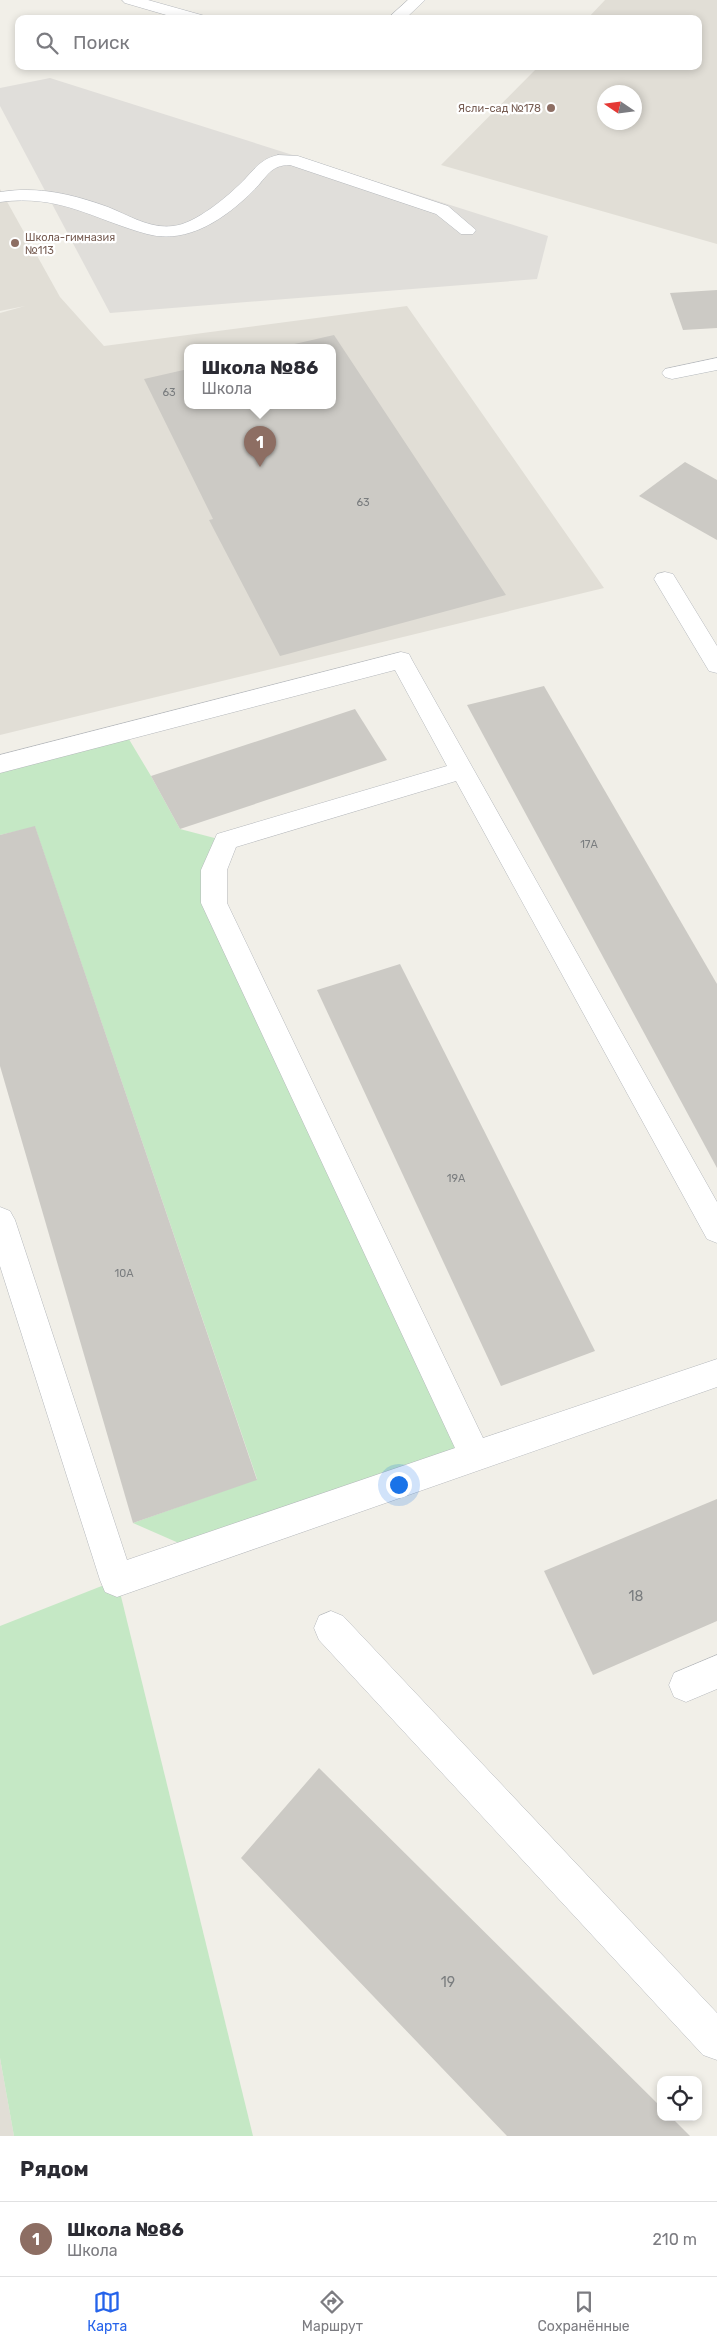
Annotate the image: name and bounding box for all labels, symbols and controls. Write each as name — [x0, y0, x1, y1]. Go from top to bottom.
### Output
search box — [15, 15, 702, 70]
icon: search — [33, 29, 61, 57]
text: Поиск — [73, 31, 130, 54]
north arrow — [597, 85, 642, 130]
place label: Ясли-сад №178 — [458, 102, 541, 115]
marker: Ясли-сад №178 — [545, 102, 557, 114]
place label: Школа-гимназия №113 — [25, 231, 115, 257]
marker: Школа-гимназия №113 — [9, 237, 21, 249]
popup — [184, 344, 336, 409]
text: Школа №86 — [202, 356, 318, 379]
text: Школа — [202, 379, 252, 398]
house number: 63 — [162, 386, 176, 399]
pin: 1 — [244, 426, 276, 467]
house number: 63 — [356, 496, 370, 509]
house number: 17А — [580, 838, 598, 851]
house number: 19А — [447, 1172, 466, 1185]
house number: 10А — [114, 1267, 134, 1280]
your location — [386, 1472, 412, 1498]
house number: 18 — [629, 1588, 644, 1605]
house number: 19 — [441, 1974, 455, 1991]
map controls — [657, 2076, 702, 2121]
button: locate — [657, 2076, 702, 2121]
text: Рядом — [20, 2156, 89, 2181]
text: Школа №86 — [67, 2218, 184, 2241]
text: 1 — [32, 2230, 40, 2249]
text: 210 m — [652, 2230, 697, 2249]
text: Школа — [67, 2241, 118, 2260]
tab: Карта — [87, 2288, 127, 2335]
tab: Маршрут — [302, 2288, 363, 2335]
tab: Сохранённые — [538, 2288, 630, 2335]

